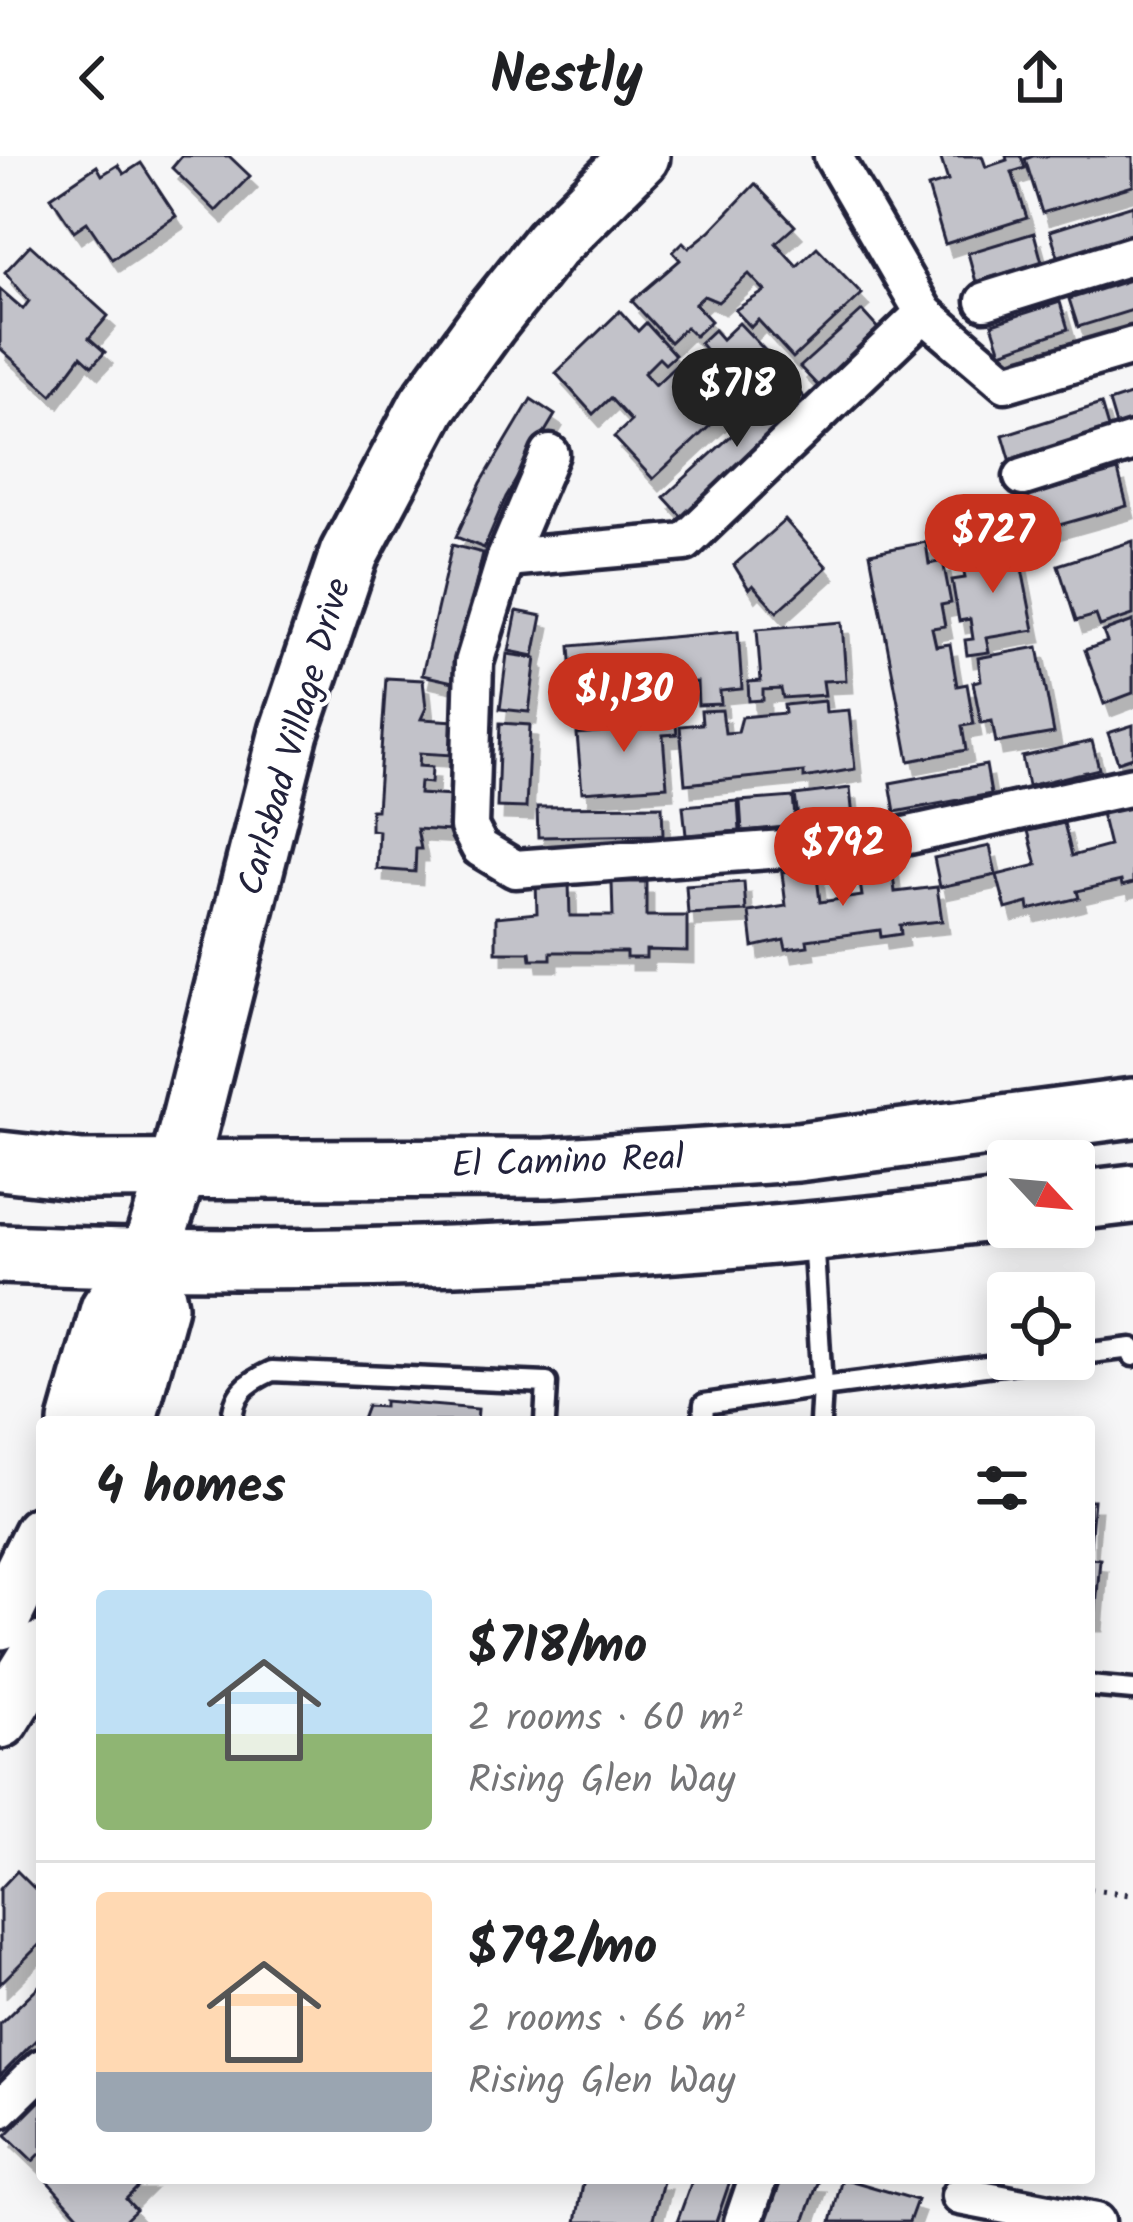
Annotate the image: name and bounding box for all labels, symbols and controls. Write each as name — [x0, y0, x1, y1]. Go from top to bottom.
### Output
text: Nestly — [490, 35, 643, 121]
icon: back — [60, 45, 126, 111]
icon: share — [1007, 45, 1073, 111]
pin: $718 — [666, 348, 808, 450]
text: $718 — [699, 356, 775, 418]
pin: $727 — [922, 494, 1064, 596]
text: $727 — [952, 502, 1034, 564]
street label: Carlsbad Village Drive — [223, 572, 369, 902]
pin: $1,130 — [526, 653, 722, 755]
text: $1,130 — [575, 661, 673, 723]
pin: $792 — [772, 807, 914, 909]
text: $792 — [801, 815, 885, 877]
street label: El Camino Real — [451, 1130, 686, 1196]
north arrow — [987, 1140, 1095, 1248]
map controls — [987, 1140, 1095, 1380]
button: locate — [987, 1272, 1095, 1380]
text: 4 homes — [96, 1448, 286, 1529]
icon: filters — [969, 1455, 1035, 1521]
text: $718/mo — [468, 1608, 647, 1689]
icon: home — [192, 1638, 336, 1782]
text: 2 rooms · 60 m² — [468, 1689, 743, 1751]
text: Rising Glen Way — [468, 1751, 735, 1813]
text: $792/mo — [468, 1909, 657, 1990]
icon: home — [192, 1940, 336, 2084]
text: 2 rooms · 66 m² — [468, 1990, 745, 2052]
text: Rising Glen Way — [468, 2052, 735, 2114]

